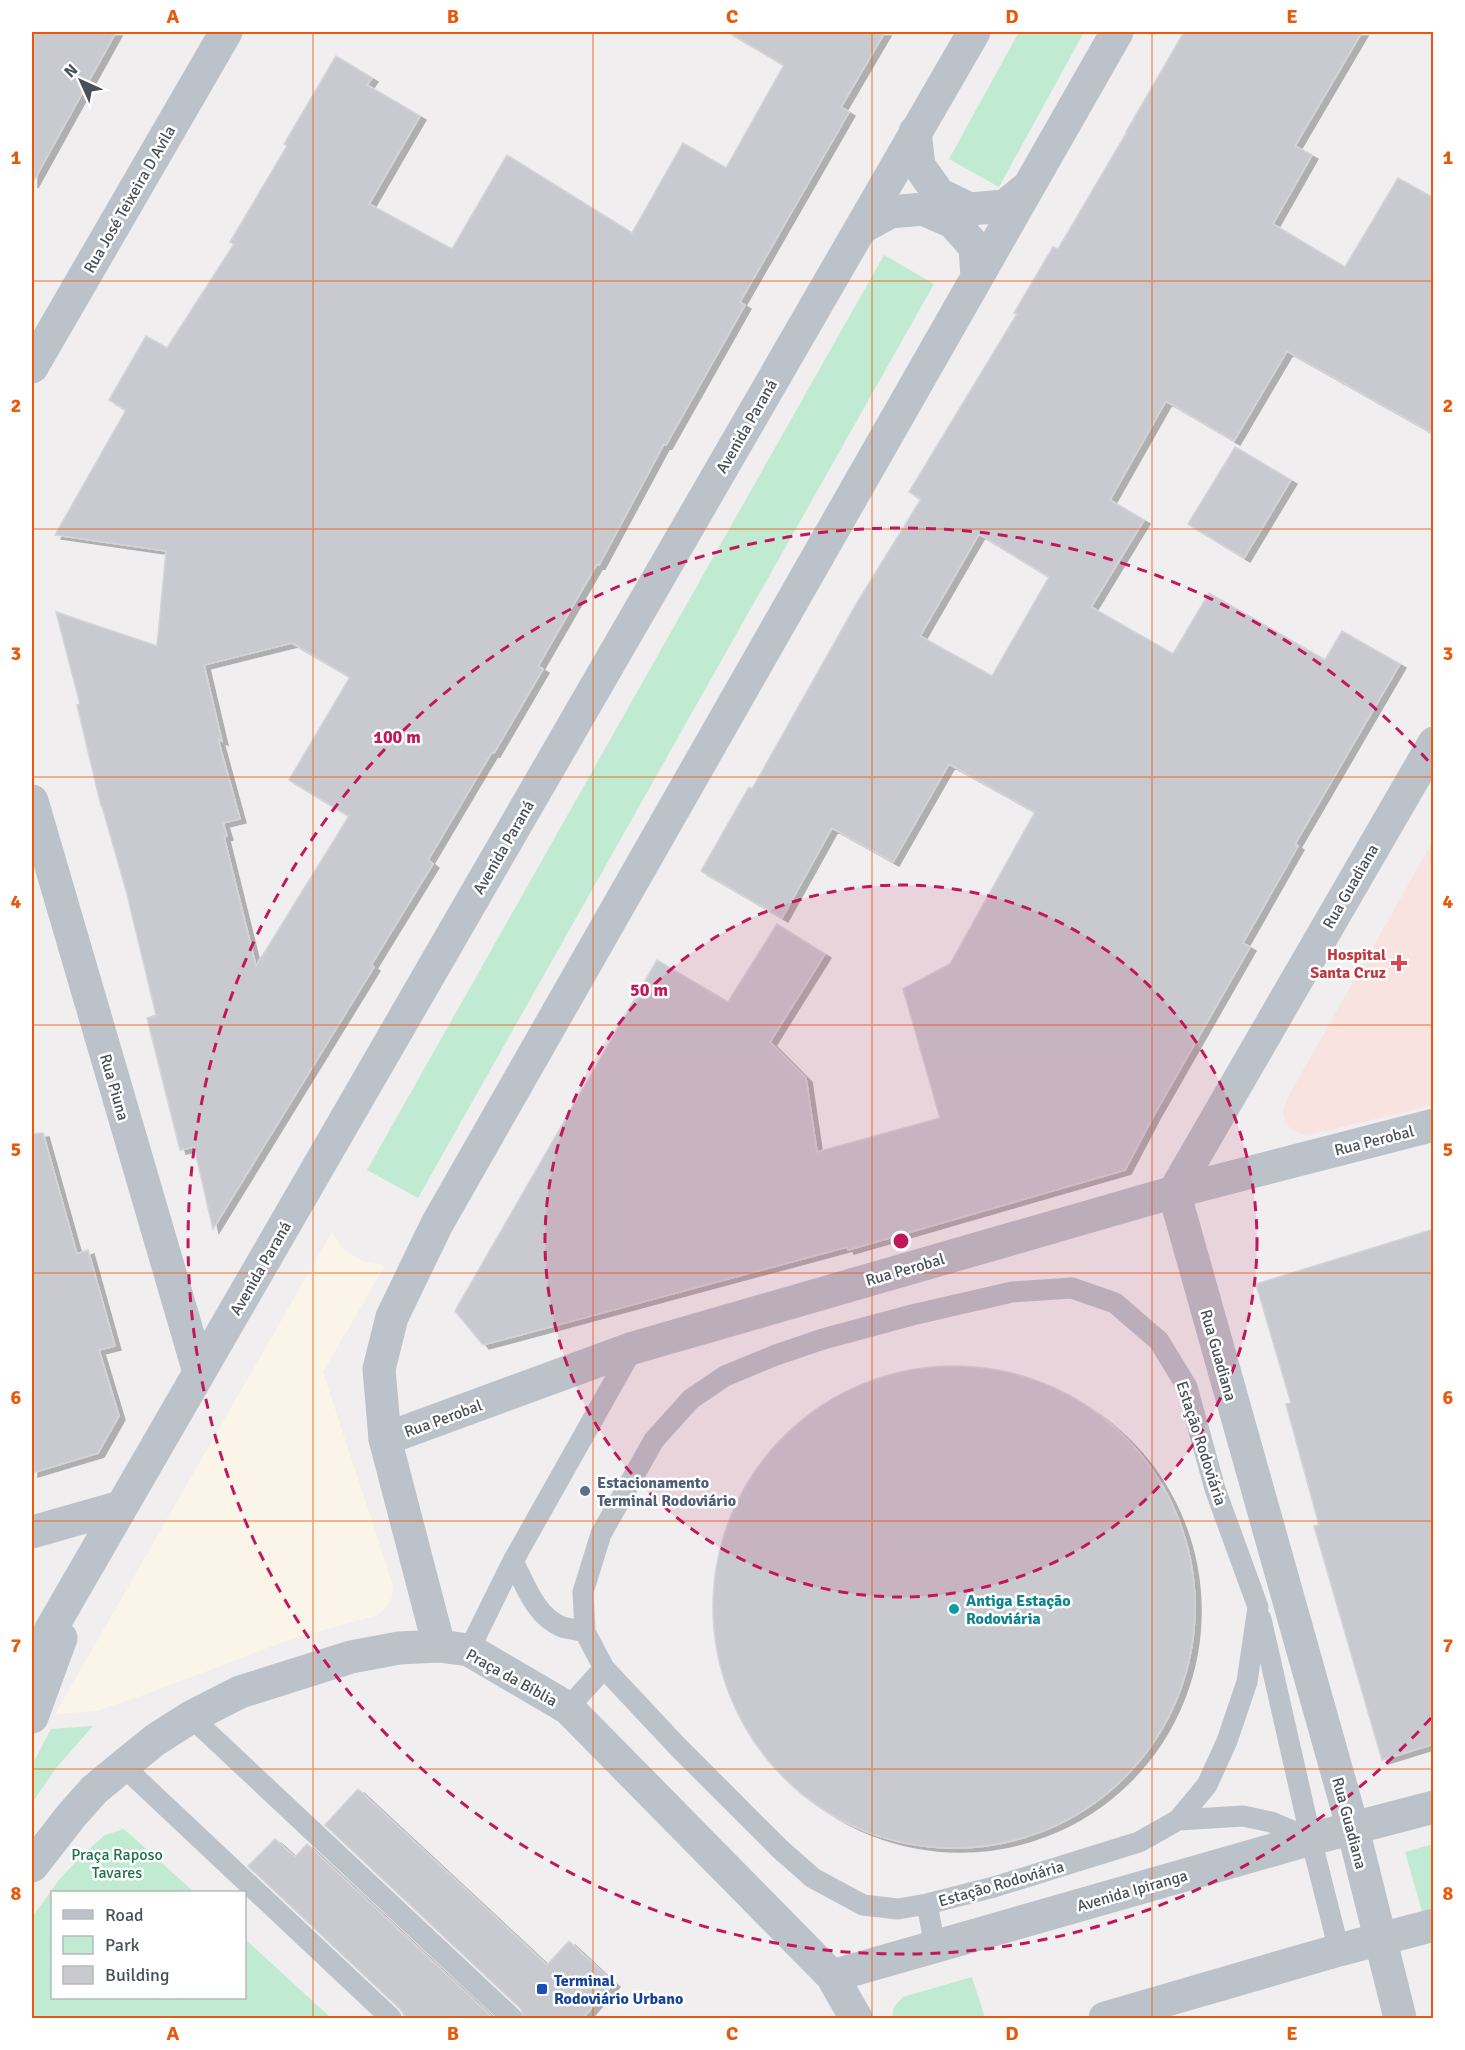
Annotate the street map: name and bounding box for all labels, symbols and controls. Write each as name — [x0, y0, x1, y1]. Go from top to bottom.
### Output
text: A — [167, 4, 180, 29]
text: B — [447, 4, 459, 29]
text: C — [726, 4, 738, 29]
text: D — [1005, 4, 1019, 29]
text: E — [1286, 4, 1298, 29]
north arrow — [51, 51, 111, 111]
text: N — [60, 60, 82, 82]
street label: Rua José Teixeira D Avila — [79, 122, 180, 277]
text: 1 — [11, 145, 22, 170]
text: 1 — [1443, 145, 1454, 170]
street label: Avenida Paraná — [712, 376, 782, 477]
text: 2 — [11, 393, 21, 418]
text: 2 — [1443, 393, 1453, 418]
text: 3 — [11, 641, 21, 666]
text: 3 — [1443, 641, 1453, 666]
text: 100 m — [373, 726, 421, 748]
street label: Avenida Paraná — [469, 797, 539, 898]
street label: Rua Guadiana — [1319, 841, 1383, 932]
text: 4 — [11, 889, 22, 914]
text: 4 — [1443, 889, 1454, 914]
place label: Hospital Santa Cruz — [1310, 945, 1386, 983]
marker: Hospital Santa Cruz — [1390, 954, 1408, 972]
text: 50 m — [630, 979, 668, 1001]
street label: Rua Piuna — [95, 1052, 133, 1123]
street label: Rua Perobal — [1332, 1121, 1416, 1161]
text: 5 — [11, 1137, 21, 1162]
text: 5 — [1443, 1137, 1453, 1162]
street label: Avenida Paraná — [226, 1218, 296, 1319]
centre of rings — [891, 1231, 911, 1251]
street label: Rua Perobal — [863, 1249, 947, 1291]
street label: Rua Guadiana — [1195, 1307, 1241, 1403]
street label: Estação Rodoviária — [1172, 1379, 1231, 1508]
text: 6 — [11, 1385, 22, 1410]
text: 6 — [1443, 1385, 1454, 1410]
street label: Rua Perobal — [402, 1396, 485, 1442]
place label: Estacionamento Terminal Rodoviário — [597, 1473, 736, 1511]
marker: Estacionamento Terminal Rodoviário — [578, 1484, 592, 1498]
place label: Antiga Estação Rodoviária — [966, 1591, 1071, 1629]
marker: Antiga Estação Rodoviária — [947, 1602, 961, 1616]
text: 7 — [11, 1633, 22, 1658]
text: 7 — [1443, 1633, 1454, 1658]
street label: Praça da Bíblia — [462, 1645, 561, 1711]
street label: Rua Guadiana — [1327, 1775, 1371, 1871]
park label: Praça Raposo Tavares — [71, 1845, 163, 1883]
street label: Estação Rodoviária — [936, 1856, 1066, 1911]
street label: Avenida Ipiranga — [1075, 1866, 1190, 1916]
text: 8 — [11, 1881, 22, 1906]
text: 8 — [1443, 1881, 1454, 1906]
legend — [51, 1891, 246, 1999]
text: Road — [105, 1904, 144, 1926]
text: Park — [105, 1934, 140, 1956]
text: Building — [105, 1964, 169, 1986]
place label: Terminal Rodoviário Urbano — [554, 1971, 683, 2009]
marker: Terminal Rodoviário Urbano — [535, 1982, 549, 1996]
text: A — [167, 2021, 180, 2046]
text: B — [447, 2021, 459, 2046]
text: C — [726, 2021, 738, 2046]
text: D — [1005, 2021, 1019, 2046]
text: E — [1286, 2021, 1298, 2046]

